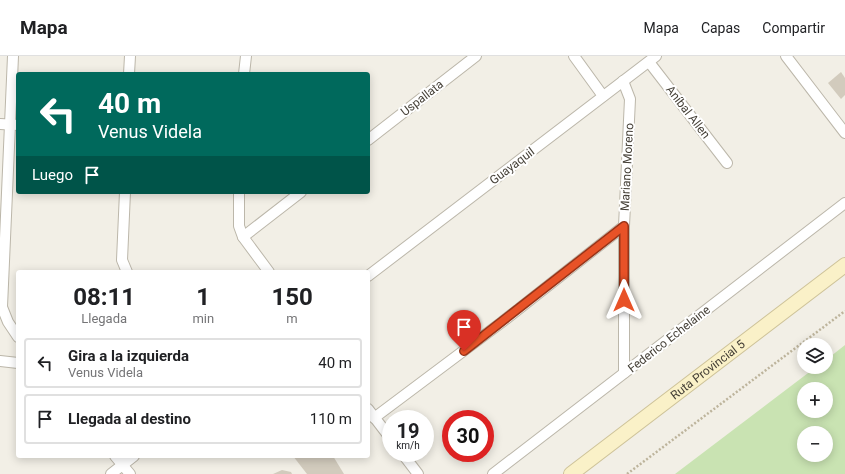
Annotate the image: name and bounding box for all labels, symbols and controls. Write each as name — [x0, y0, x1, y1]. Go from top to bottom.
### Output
text: Mapa — [20, 16, 68, 39]
text: Mapa — [644, 20, 679, 36]
text: Capas — [701, 20, 740, 36]
text: Compartir — [762, 20, 825, 36]
street label: Uspallata — [398, 77, 446, 119]
street label: Aníbal Allen — [663, 83, 713, 141]
text: 40 m — [98, 87, 161, 120]
icon: left — [32, 88, 84, 140]
text: Venus Videla — [98, 121, 202, 142]
street label: Mariano Moreno — [618, 123, 636, 211]
street label: Guayaquil — [487, 145, 537, 187]
icon: arrive — [81, 164, 103, 186]
text: Luego — [32, 166, 73, 184]
position arrow — [603, 279, 645, 321]
text: 08:11 — [73, 283, 135, 311]
text: 1 — [196, 283, 210, 311]
text: 150 — [271, 283, 313, 311]
street label: Federico Echelaine — [625, 303, 713, 375]
pin — [447, 310, 481, 351]
text: Llegada — [81, 311, 127, 326]
text: min — [192, 311, 214, 326]
text: m — [286, 311, 298, 326]
icon: arrive — [453, 316, 475, 338]
street label: Ruta Provincial 5 — [668, 337, 748, 402]
map controls — [797, 338, 833, 462]
button: layers — [797, 338, 833, 374]
text: Gira a la izquierda — [68, 347, 189, 365]
icon: left — [34, 352, 56, 374]
text: 40 m — [318, 354, 352, 372]
text: Venus Videla — [68, 365, 143, 380]
button: + — [797, 382, 833, 418]
icon: arrive — [34, 408, 56, 430]
text: Llegada al destino — [68, 410, 191, 428]
text: 110 m — [310, 410, 352, 428]
speed limit sign: 30 — [442, 410, 494, 462]
text: 19 — [397, 419, 419, 443]
button: − — [797, 426, 833, 462]
text: km/h — [396, 440, 420, 451]

